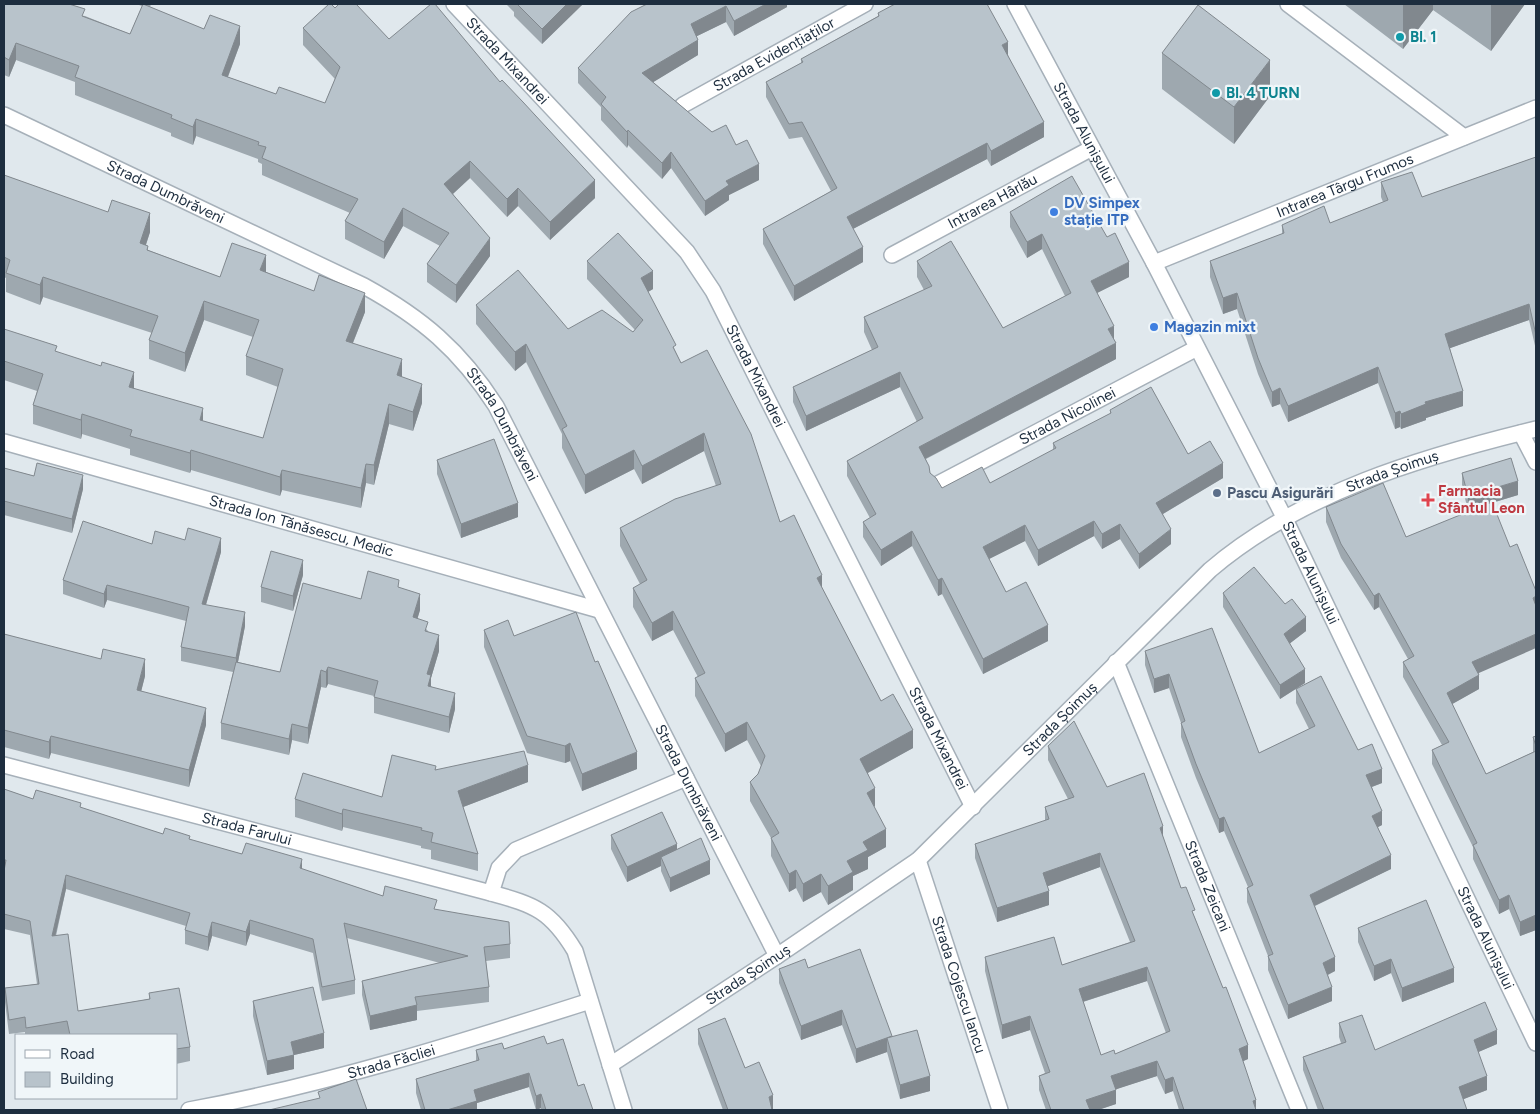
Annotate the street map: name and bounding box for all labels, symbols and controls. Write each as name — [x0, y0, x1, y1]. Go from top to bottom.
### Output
street label: Strada Mixandrei — [462, 14, 553, 108]
street label: Strada Evidențiaților — [710, 14, 838, 96]
place label: Bl. 1 — [1410, 28, 1437, 46]
marker: Bl. 1 — [1394, 31, 1406, 43]
street label: Strada Alunișului — [1050, 79, 1118, 186]
place label: Bl. 4 TURN — [1226, 84, 1300, 102]
marker: Bl. 4 TURN — [1210, 87, 1222, 99]
street label: Intrarea Târgu Frumos — [1274, 150, 1416, 221]
street label: Strada Dumbrăveni — [104, 156, 228, 227]
street label: Intrarea Hârlău — [945, 170, 1040, 232]
place label: DV Simpex stație ITP — [1064, 194, 1140, 229]
marker: DV Simpex stație ITP — [1048, 206, 1060, 218]
place label: Magazin mixt — [1164, 318, 1256, 336]
street label: Strada Mixandrei — [722, 321, 789, 430]
marker: Magazin mixt — [1148, 321, 1160, 333]
street label: Strada Dumbrăveni — [462, 364, 542, 484]
street label: Strada Nicolinei — [1016, 383, 1119, 449]
street label: Strada Șoimuș — [1343, 447, 1441, 496]
place label: Farmacia Sfântul Leon — [1438, 482, 1525, 517]
place label: Pascu Asigurări — [1227, 484, 1334, 502]
marker: Pascu Asigurări — [1211, 487, 1223, 499]
street label: Strada Ion Tănăsescu, Medic — [207, 491, 396, 561]
marker: Farmacia Sfântul Leon — [1422, 494, 1434, 506]
street label: Strada Alunișului — [1278, 518, 1343, 627]
street label: Strada Șoimuș — [1019, 678, 1101, 760]
street label: Strada Mixandrei — [905, 684, 972, 793]
street label: Strada Dumbrăveni — [651, 721, 726, 844]
street label: Strada Farului — [200, 808, 294, 849]
street label: Strada Zeicani — [1181, 838, 1234, 934]
street label: Strada Alunișului — [1453, 883, 1518, 992]
street label: Strada Cojescu Iancu — [928, 914, 990, 1055]
street label: Strada Șoimuș — [702, 941, 794, 1009]
legend — [15, 1034, 178, 1099]
street label: Strada Făcliei — [346, 1041, 437, 1083]
text: Road — [60, 1045, 95, 1063]
text: Building — [60, 1070, 114, 1088]

